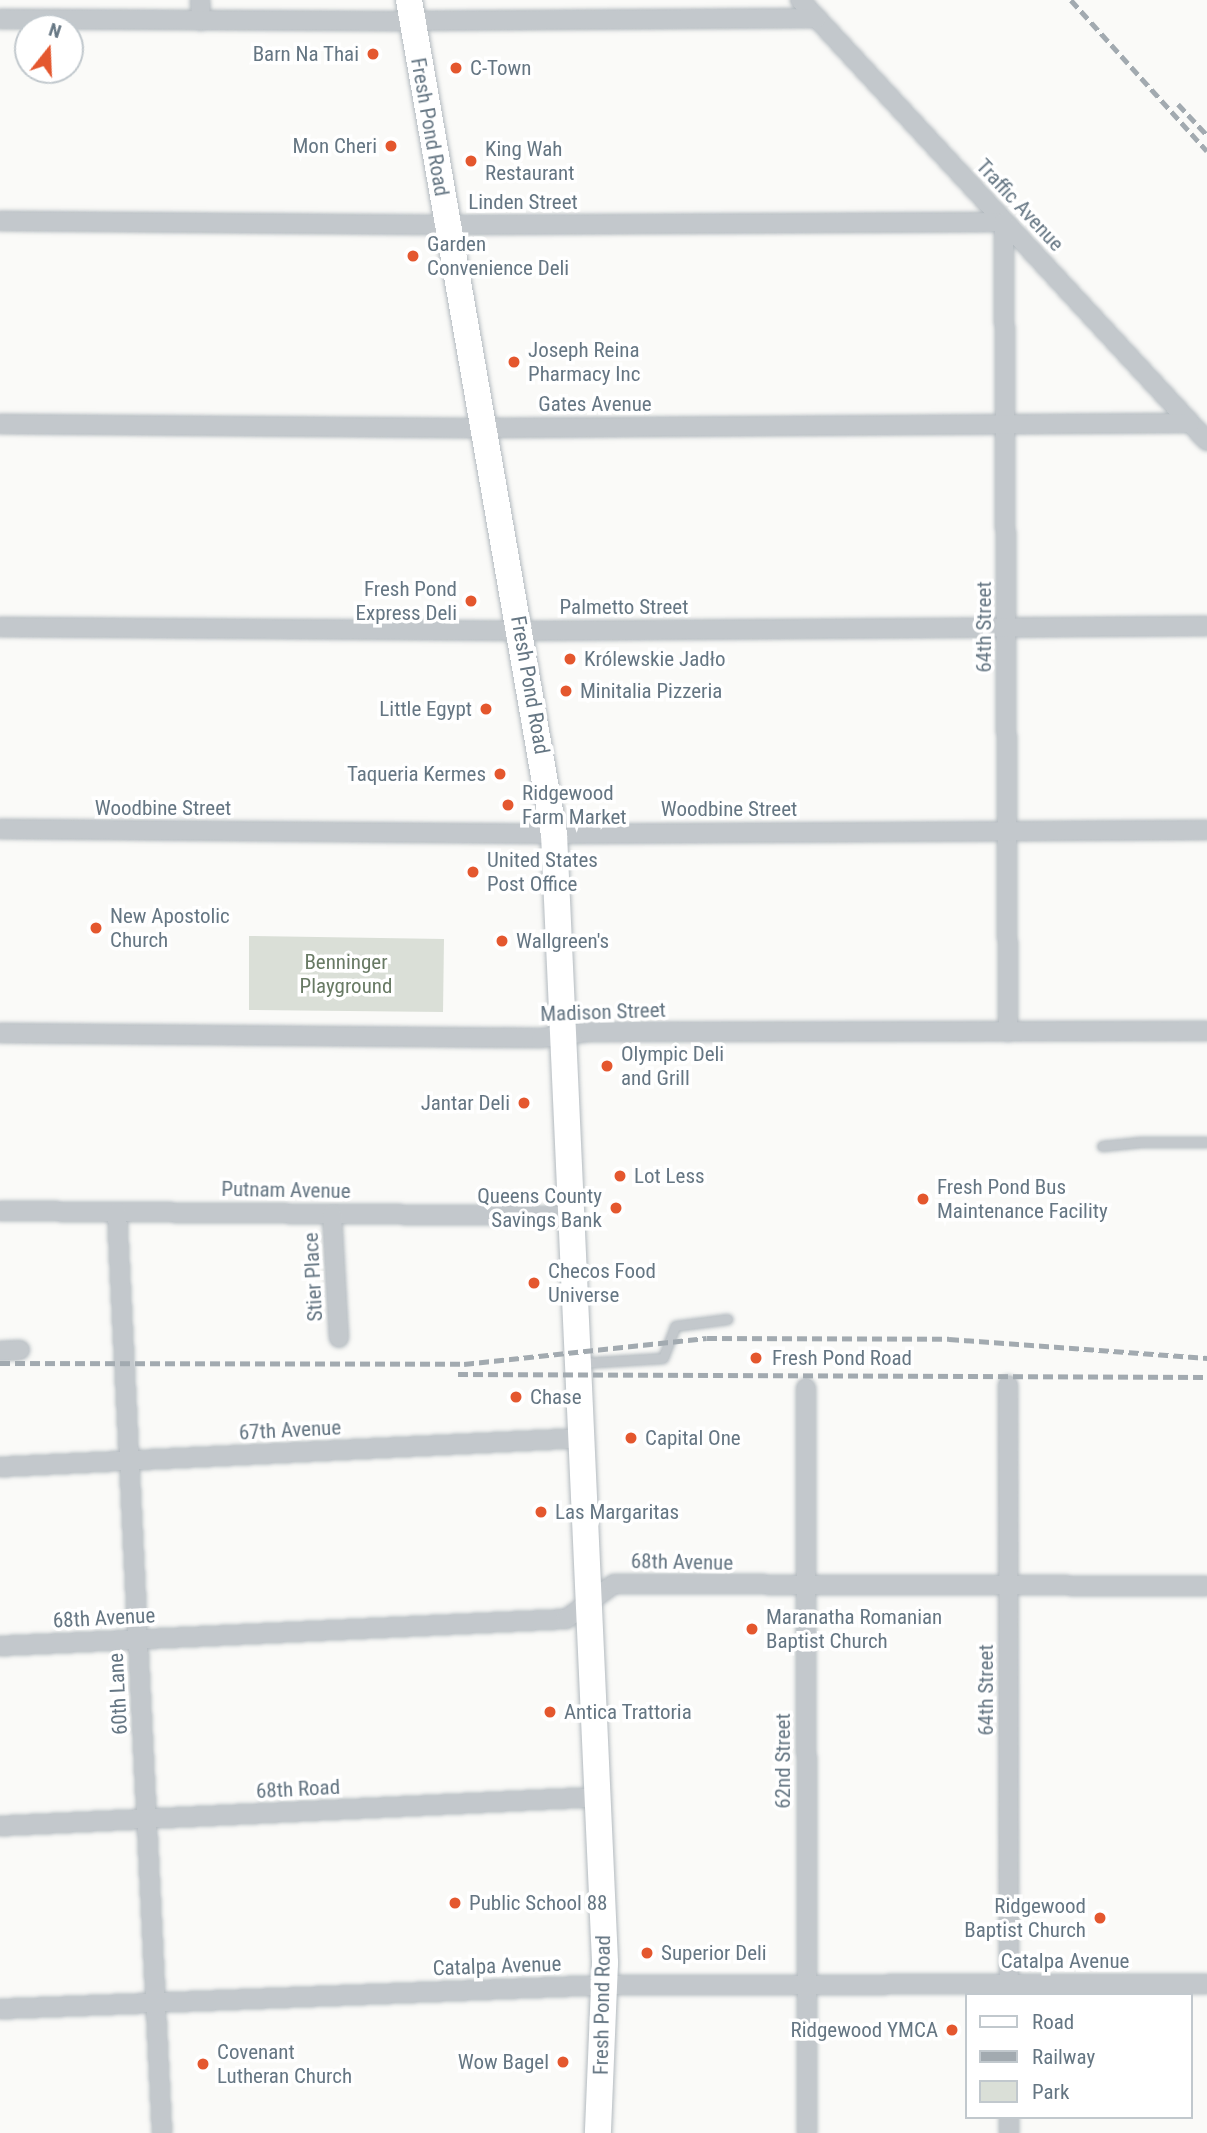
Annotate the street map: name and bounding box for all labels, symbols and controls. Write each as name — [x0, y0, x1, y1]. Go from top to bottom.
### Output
north arrow — [14, 14, 84, 84]
text: N — [46, 18, 64, 43]
place label: Barn Na Thai — [252, 41, 359, 67]
marker: Barn Na Thai — [365, 46, 381, 62]
place label: C-Town — [470, 55, 531, 81]
street label: Fresh Pond Road — [405, 56, 455, 198]
marker: C-Town — [448, 60, 464, 76]
place label: Mon Cheri — [292, 133, 377, 159]
place label: King Wah Restaurant — [485, 136, 574, 186]
marker: Mon Cheri — [383, 138, 399, 154]
marker: King Wah Restaurant — [463, 153, 479, 169]
street label: Traffic Avenue — [971, 154, 1069, 256]
street label: Linden Street — [468, 189, 578, 215]
place label: Garden Convenience Deli — [427, 231, 569, 281]
marker: Garden Convenience Deli — [405, 248, 421, 264]
place label: Joseph Reina Pharmacy Inc — [528, 337, 640, 387]
marker: Joseph Reina Pharmacy Inc — [506, 354, 522, 370]
street label: Gates Avenue — [538, 391, 652, 417]
place label: Fresh Pond Express Deli — [355, 576, 457, 626]
street label: 64th Street — [971, 581, 997, 673]
marker: Fresh Pond Express Deli — [463, 593, 479, 609]
street label: Palmetto Street — [560, 594, 688, 620]
street label: Fresh Pond Road — [505, 614, 555, 756]
place label: Królewskie Jadło — [584, 646, 725, 672]
marker: Królewskie Jadło — [562, 651, 578, 667]
place label: Minitalia Pizzeria — [580, 678, 722, 704]
marker: Minitalia Pizzeria — [558, 683, 574, 699]
place label: Little Egypt — [379, 696, 472, 722]
marker: Little Egypt — [478, 701, 494, 717]
place label: Taqueria Kermes — [347, 761, 486, 787]
marker: Taqueria Kermes — [492, 766, 508, 782]
place label: Ridgewood Farm Market — [522, 780, 626, 830]
street label: Woodbine Street — [95, 795, 231, 821]
street label: Woodbine Street — [661, 796, 797, 822]
marker: Ridgewood Farm Market — [500, 797, 516, 813]
place label: United States Post Office — [487, 847, 598, 897]
marker: United States Post Office — [465, 864, 481, 880]
place label: New Apostolic Church — [110, 903, 230, 953]
marker: New Apostolic Church — [88, 920, 104, 936]
place label: Wallgreen's — [516, 928, 609, 954]
marker: Wallgreen's — [494, 933, 510, 949]
park label: Benninger Playground — [300, 949, 392, 999]
street label: Madison Street — [540, 997, 666, 1027]
place label: Olympic Deli and Grill — [621, 1041, 724, 1091]
marker: Olympic Deli and Grill — [599, 1058, 615, 1074]
place label: Jantar Deli — [421, 1090, 510, 1116]
marker: Jantar Deli — [516, 1095, 532, 1111]
place label: Lot Less — [634, 1163, 705, 1189]
marker: Lot Less — [612, 1168, 628, 1184]
place label: Fresh Pond Bus Maintenance Facility — [937, 1174, 1108, 1224]
street label: Putnam Avenue — [221, 1176, 351, 1204]
place label: Queens County Savings Bank — [477, 1183, 602, 1233]
marker: Fresh Pond Bus Maintenance Facility — [915, 1191, 931, 1207]
marker: Queens County Savings Bank — [608, 1200, 624, 1216]
street label: Stier Place — [298, 1232, 328, 1322]
place label: Checos Food Universe — [548, 1258, 656, 1308]
marker: Checos Food Universe — [526, 1275, 542, 1291]
place label: Fresh Pond Road — [772, 1345, 912, 1371]
marker: Fresh Pond Road — [746, 1348, 766, 1368]
place label: Chase — [530, 1384, 582, 1410]
marker: Chase — [508, 1389, 524, 1405]
street label: 67th Avenue — [238, 1415, 342, 1445]
place label: Capital One — [645, 1425, 741, 1451]
marker: Capital One — [623, 1430, 639, 1446]
place label: Las Margaritas — [555, 1499, 679, 1525]
marker: Las Margaritas — [533, 1504, 549, 1520]
street label: 68th Avenue — [631, 1549, 733, 1575]
street label: 68th Avenue — [52, 1603, 156, 1633]
place label: Maranatha Romanian Baptist Church — [766, 1604, 942, 1654]
marker: Maranatha Romanian Baptist Church — [744, 1621, 760, 1637]
street label: 64th Street — [973, 1644, 999, 1736]
street label: 60th Lane — [103, 1652, 133, 1736]
place label: Antica Trattoria — [564, 1699, 692, 1725]
marker: Antica Trattoria — [542, 1704, 558, 1720]
street label: 62nd Street — [770, 1713, 796, 1809]
street label: 68th Road — [255, 1774, 341, 1804]
place label: Public School 88 — [469, 1890, 607, 1916]
place label: Ridgewood Baptist Church — [964, 1893, 1086, 1943]
marker: Public School 88 — [447, 1895, 463, 1911]
marker: Ridgewood Baptist Church — [1092, 1910, 1108, 1926]
street label: Fresh Pond Road — [588, 1935, 616, 2075]
place label: Superior Deli — [661, 1940, 767, 1966]
marker: Superior Deli — [639, 1945, 655, 1961]
street label: Catalpa Avenue — [1001, 1948, 1129, 1974]
street label: Catalpa Avenue — [432, 1951, 562, 1981]
legend — [965, 1993, 1193, 2119]
text: Road — [1032, 2010, 1074, 2034]
place label: Ridgewood YMCA — [791, 2017, 938, 2043]
marker: Ridgewood YMCA — [944, 2022, 960, 2038]
place label: Covenant Lutheran Church — [217, 2039, 352, 2089]
text: Railway — [1032, 2045, 1095, 2069]
place label: Wow Bagel — [458, 2049, 549, 2075]
marker: Wow Bagel — [555, 2054, 571, 2070]
marker: Covenant Lutheran Church — [195, 2056, 211, 2072]
text: Park — [1032, 2080, 1069, 2104]

